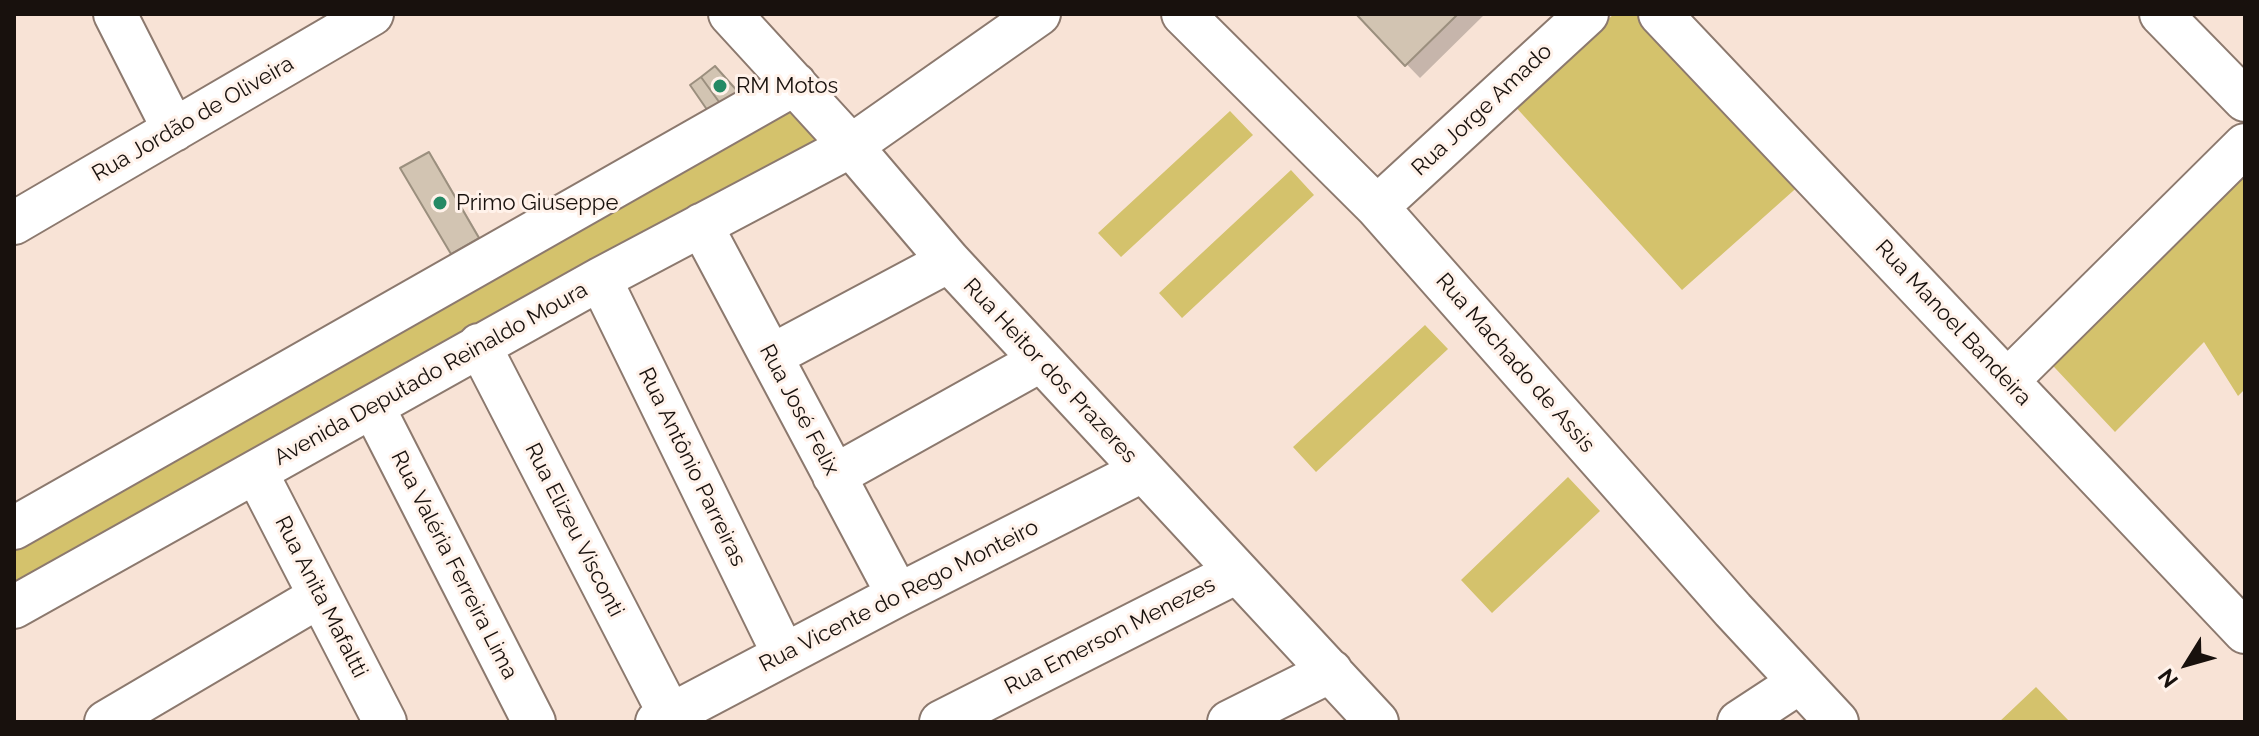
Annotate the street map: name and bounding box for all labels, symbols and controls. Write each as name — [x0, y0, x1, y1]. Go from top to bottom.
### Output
street label: Rua Jorge Amado — [1407, 38, 1557, 182]
street label: Rua Jordão de Oliveira — [88, 50, 298, 188]
place label: RM Motos — [736, 73, 838, 99]
marker: RM Motos — [711, 77, 729, 95]
place label: Primo Giuseppe — [456, 190, 618, 216]
marker: Primo Giuseppe — [431, 194, 449, 212]
street label: Rua Manoel Bandeira — [1869, 235, 2037, 411]
street label: Rua Machado de Assis — [1430, 268, 1600, 458]
street label: Rua Heitor dos Prazeres — [957, 273, 1143, 469]
street label: Avenida Deputado Reinaldo Moura — [270, 277, 592, 471]
street label: Rua José Felix — [753, 340, 845, 480]
street label: Rua Antônio Parreiras — [632, 363, 752, 571]
street label: Rua Elizeu Visconti — [519, 439, 629, 621]
street label: Rua Valéria Ferreira Lima — [385, 446, 523, 684]
street label: Rua Anita Mafaltti — [269, 512, 373, 682]
street label: Rua Vicente do Rego Monteiro — [755, 514, 1043, 678]
street label: Rua Emerson Menezes — [1000, 571, 1220, 701]
north arrow — [2147, 624, 2227, 704]
text: N — [2152, 664, 2183, 693]

